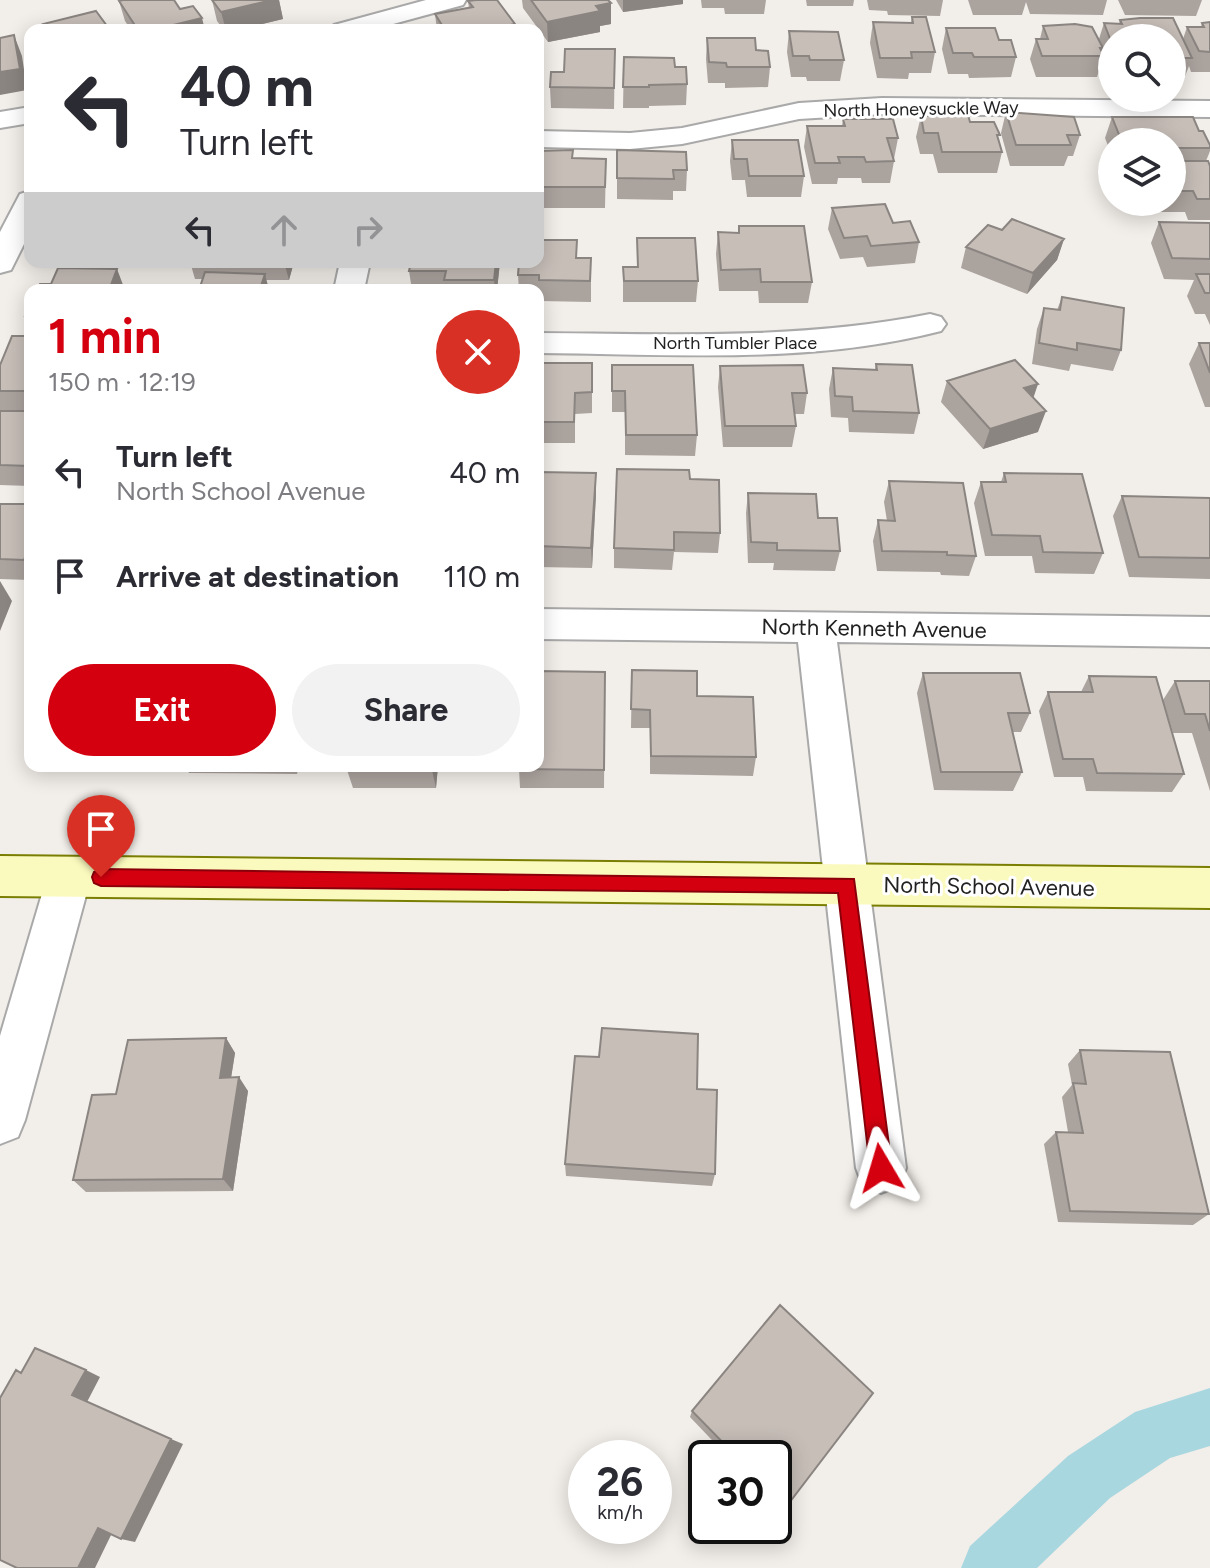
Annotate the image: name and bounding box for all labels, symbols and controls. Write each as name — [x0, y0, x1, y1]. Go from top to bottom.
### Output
map controls — [1098, 24, 1186, 216]
button: search — [1098, 24, 1186, 112]
text: 40 m — [180, 53, 314, 120]
icon: left — [48, 56, 152, 160]
street label: North Honeysuckle Way — [823, 96, 1019, 122]
text: Turn left — [180, 121, 314, 164]
button: layers — [1098, 128, 1186, 216]
icon: left — [178, 208, 222, 252]
icon: ahead — [262, 208, 306, 252]
icon: right — [346, 208, 390, 252]
text: 1 min — [48, 307, 161, 365]
button: close — [436, 310, 520, 394]
street label: North Tumbler Place — [653, 332, 817, 354]
text: 150 m · 12:19 — [48, 366, 196, 398]
text: Turn left — [116, 438, 233, 475]
icon: left — [48, 450, 92, 494]
text: 40 m — [449, 454, 520, 491]
text: North School Avenue — [116, 475, 366, 507]
icon: arrive — [48, 554, 92, 598]
text: Arrive at destination — [116, 558, 399, 595]
text: 110 m — [443, 558, 520, 595]
street label: North Kenneth Avenue — [761, 613, 987, 644]
button: Exit — [48, 664, 276, 756]
button: Share — [292, 664, 520, 756]
pin — [67, 795, 135, 877]
icon: arrive — [79, 807, 123, 851]
street label: North School Avenue — [883, 871, 1095, 902]
position arrow — [839, 1126, 923, 1210]
speed limit sign: 30 — [688, 1440, 792, 1544]
text: 26 — [597, 1458, 643, 1506]
text: km/h — [597, 1500, 643, 1524]

